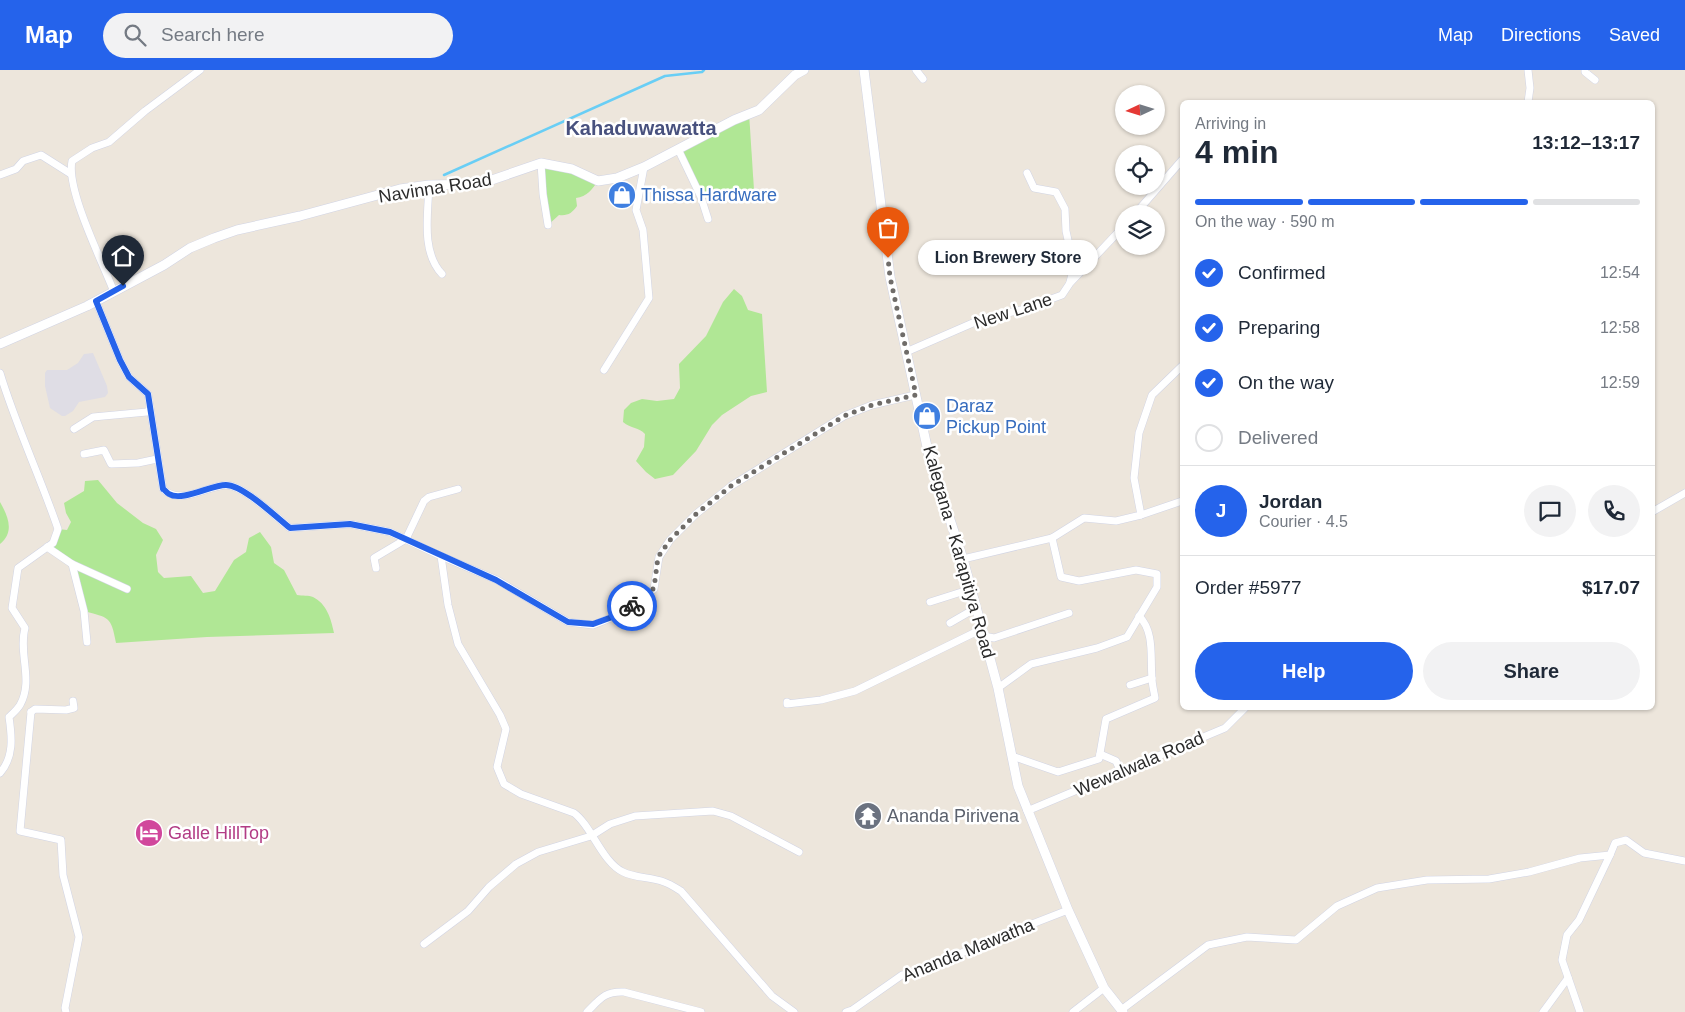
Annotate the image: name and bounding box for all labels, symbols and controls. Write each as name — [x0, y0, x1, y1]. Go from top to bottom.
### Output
search box — [103, 13, 453, 58]
text: Map — [25, 21, 73, 48]
icon: search — [121, 21, 149, 49]
text: Search here — [161, 24, 265, 45]
text: Map — [1438, 25, 1473, 45]
text: Directions — [1501, 25, 1581, 45]
text: Saved — [1609, 25, 1660, 45]
north arrow — [1115, 85, 1165, 135]
map controls — [1115, 85, 1165, 255]
text: Arriving in — [1195, 115, 1266, 132]
district label: Kahaduwawatta — [565, 117, 717, 139]
text: 13:12–13:17 — [1532, 132, 1640, 153]
text: 4 min — [1195, 134, 1279, 170]
button: locate — [1115, 145, 1165, 195]
street label: Navinna Road — [377, 169, 493, 207]
shop icon: Thissa Hardware — [607, 180, 637, 210]
place label: Thissa Hardware — [641, 185, 777, 205]
button: layers — [1115, 205, 1165, 255]
pin — [867, 207, 909, 258]
text: On the way · 590 m — [1195, 213, 1335, 230]
icon: bag — [874, 214, 902, 242]
pin — [102, 235, 144, 286]
callout: Lion Brewery Store — [918, 240, 1098, 276]
icon: home — [109, 242, 137, 270]
text: Lion Brewery Store — [935, 249, 1081, 266]
icon: check — [1195, 259, 1223, 287]
text: Confirmed — [1238, 262, 1326, 283]
text: 12:54 — [1600, 264, 1640, 281]
street label: New Lane — [971, 289, 1055, 333]
icon: check — [1195, 314, 1223, 342]
text: Preparing — [1238, 317, 1320, 338]
text: 12:58 — [1600, 319, 1640, 336]
icon: check — [1195, 369, 1223, 397]
text: On the way — [1238, 372, 1334, 393]
text: 12:59 — [1600, 374, 1640, 391]
place label: Daraz Pickup Point — [946, 396, 1046, 437]
shop icon: Daraz Pickup Point — [912, 401, 942, 431]
text: Delivered — [1238, 427, 1318, 448]
street label: Kalegana - Karapitiya Road — [919, 443, 999, 661]
button: chat — [1524, 485, 1576, 537]
button: phone — [1588, 485, 1640, 537]
text: Jordan — [1259, 491, 1322, 512]
text: J — [1216, 500, 1226, 521]
text: Courier · 4.5 — [1259, 513, 1348, 530]
text: Order #5977 — [1195, 577, 1302, 598]
text: $17.07 — [1582, 577, 1640, 598]
courier — [607, 581, 657, 631]
icon: bike — [618, 592, 646, 620]
button: Help — [1195, 642, 1413, 700]
button: Share — [1423, 642, 1640, 700]
street label: Wewalwala Road — [1071, 728, 1207, 800]
temple icon: Ananda Pirivena — [853, 801, 883, 831]
place label: Ananda Pirivena — [887, 806, 1020, 826]
hotel icon: Galle HillTop — [134, 818, 164, 848]
place label: Galle HillTop — [168, 823, 269, 843]
street label: Ananda Mawatha — [899, 914, 1038, 986]

